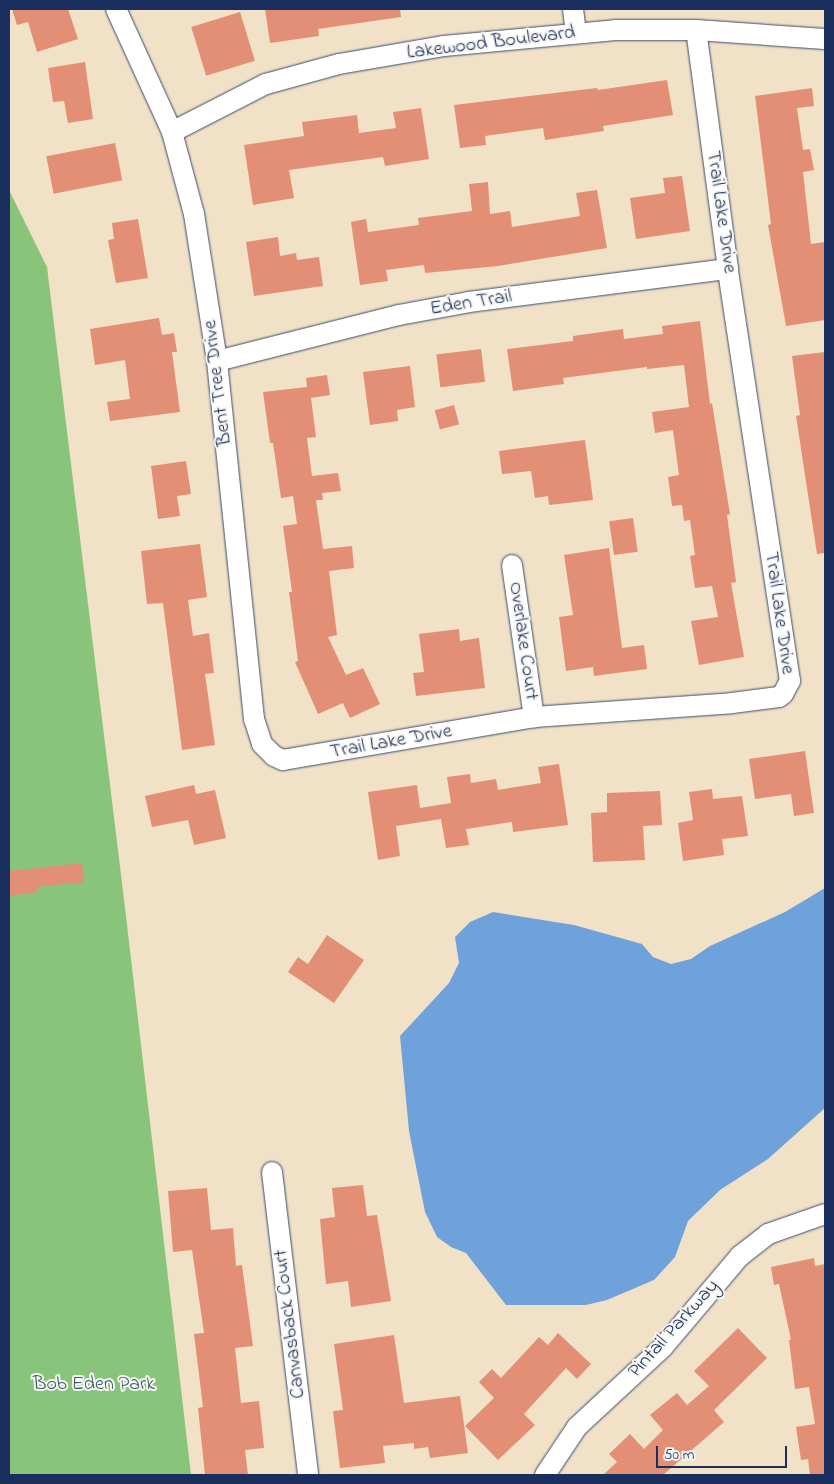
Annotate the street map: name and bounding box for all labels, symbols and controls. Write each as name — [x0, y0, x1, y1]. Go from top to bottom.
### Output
street label: Lakewood Boulevard — [405, 21, 577, 65]
street label: Trail Lake Drive — [701, 149, 741, 275]
street label: Eden Trail — [428, 285, 514, 321]
street label: Bent Tree Drive — [198, 319, 238, 447]
street label: Trail Lake Drive — [759, 550, 799, 676]
street label: Overlake Court — [503, 580, 543, 702]
street label: Trail Lake Drive — [328, 719, 454, 765]
street label: Canvasback Court — [269, 1248, 311, 1400]
street label: Pintail Parkway — [623, 1275, 725, 1383]
park label: Bob Eden Park — [33, 1372, 155, 1396]
scale bar — [659, 1436, 790, 1468]
text: 50 m — [664, 1444, 694, 1466]

